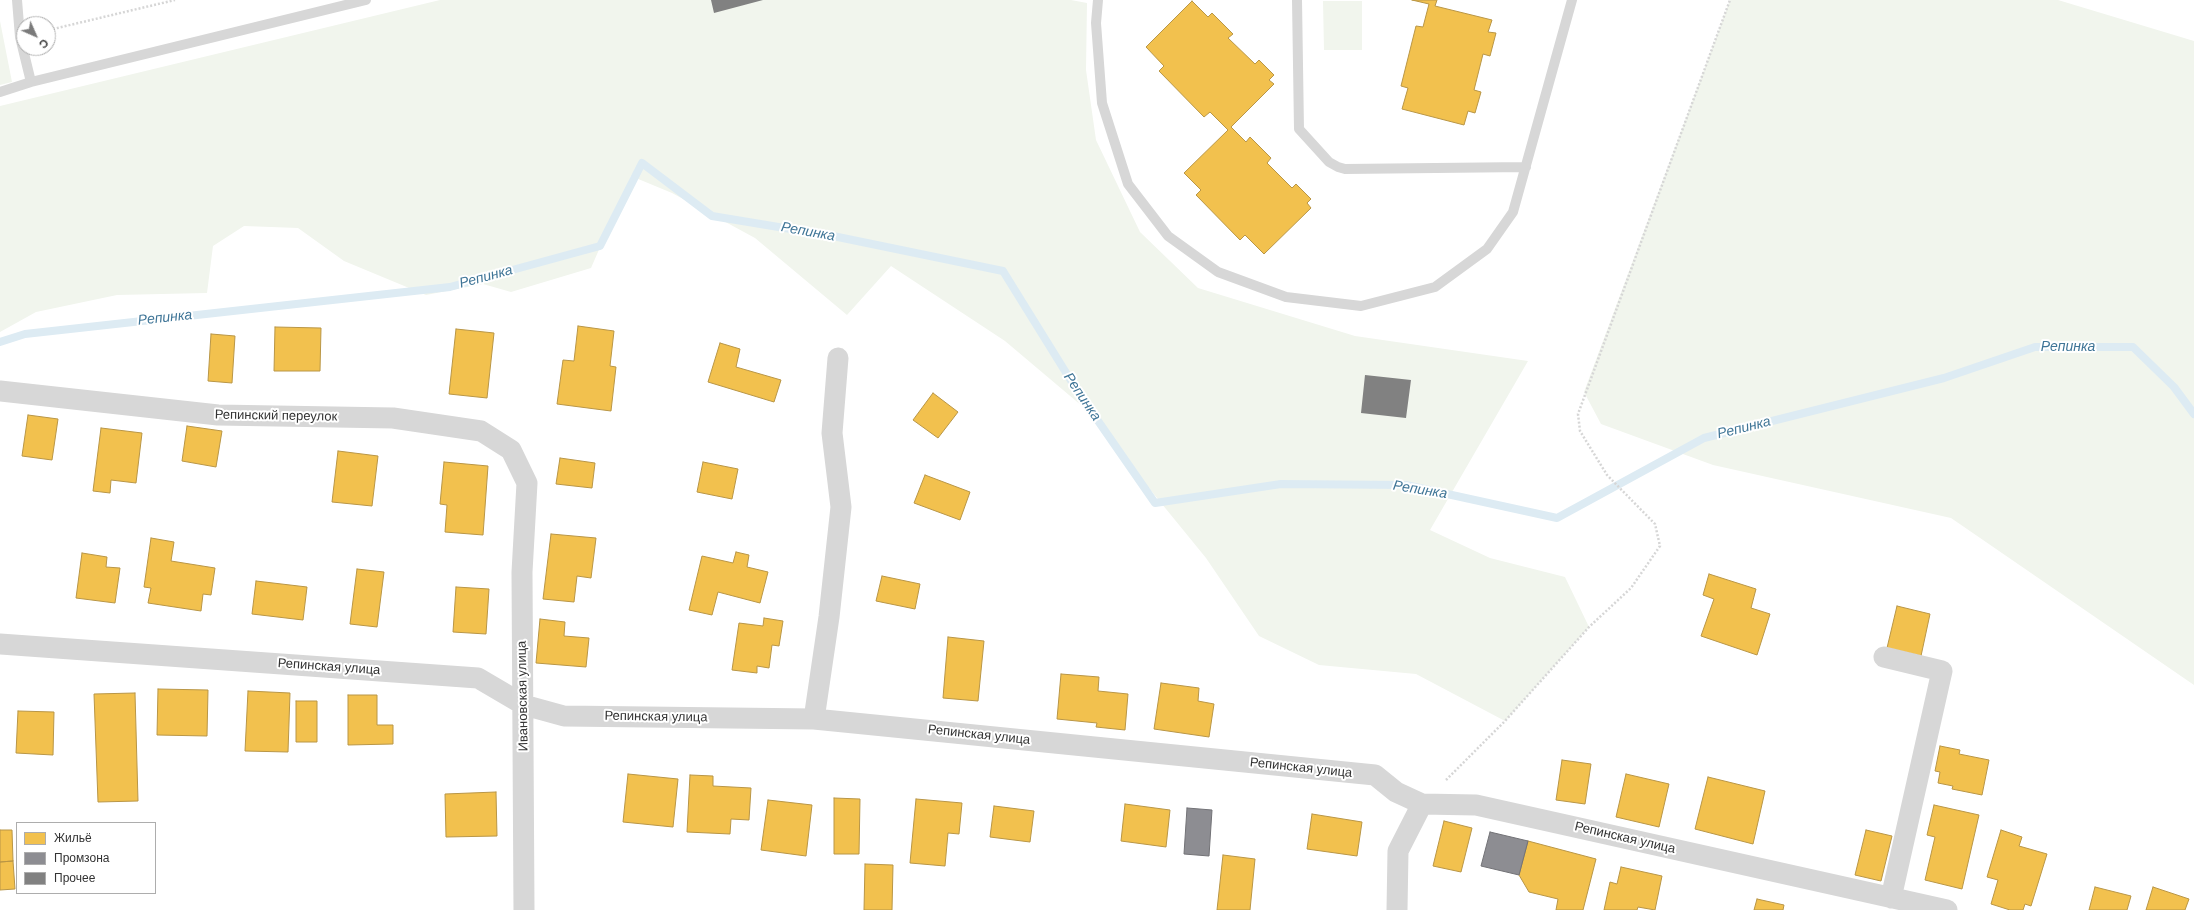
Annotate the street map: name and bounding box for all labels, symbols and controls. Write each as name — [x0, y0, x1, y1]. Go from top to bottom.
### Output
north arrow — [16, 16, 56, 56]
text: С — [37, 37, 51, 51]
water label: Репинка — [780, 219, 836, 245]
water label: Репинка — [457, 262, 515, 292]
water label: Репинка — [137, 307, 193, 329]
water label: Репинка — [2041, 339, 2095, 355]
water label: Репинка — [1060, 370, 1104, 424]
street label: Репинский переулок — [215, 407, 337, 425]
water label: Репинка — [1715, 413, 1773, 443]
water label: Репинка — [1392, 477, 1448, 503]
street label: Ивановская улица — [514, 641, 532, 751]
street label: Репинская улица — [277, 656, 381, 678]
street label: Репинская улица — [604, 708, 708, 726]
street label: Репинская улица — [927, 722, 1031, 748]
street label: Репинская улица — [1249, 755, 1353, 781]
street label: Репинская улица — [1573, 819, 1677, 857]
legend — [16, 822, 156, 894]
text: Жильё — [54, 831, 92, 845]
text: Промзона — [54, 851, 109, 865]
text: Прочее — [54, 871, 95, 885]

